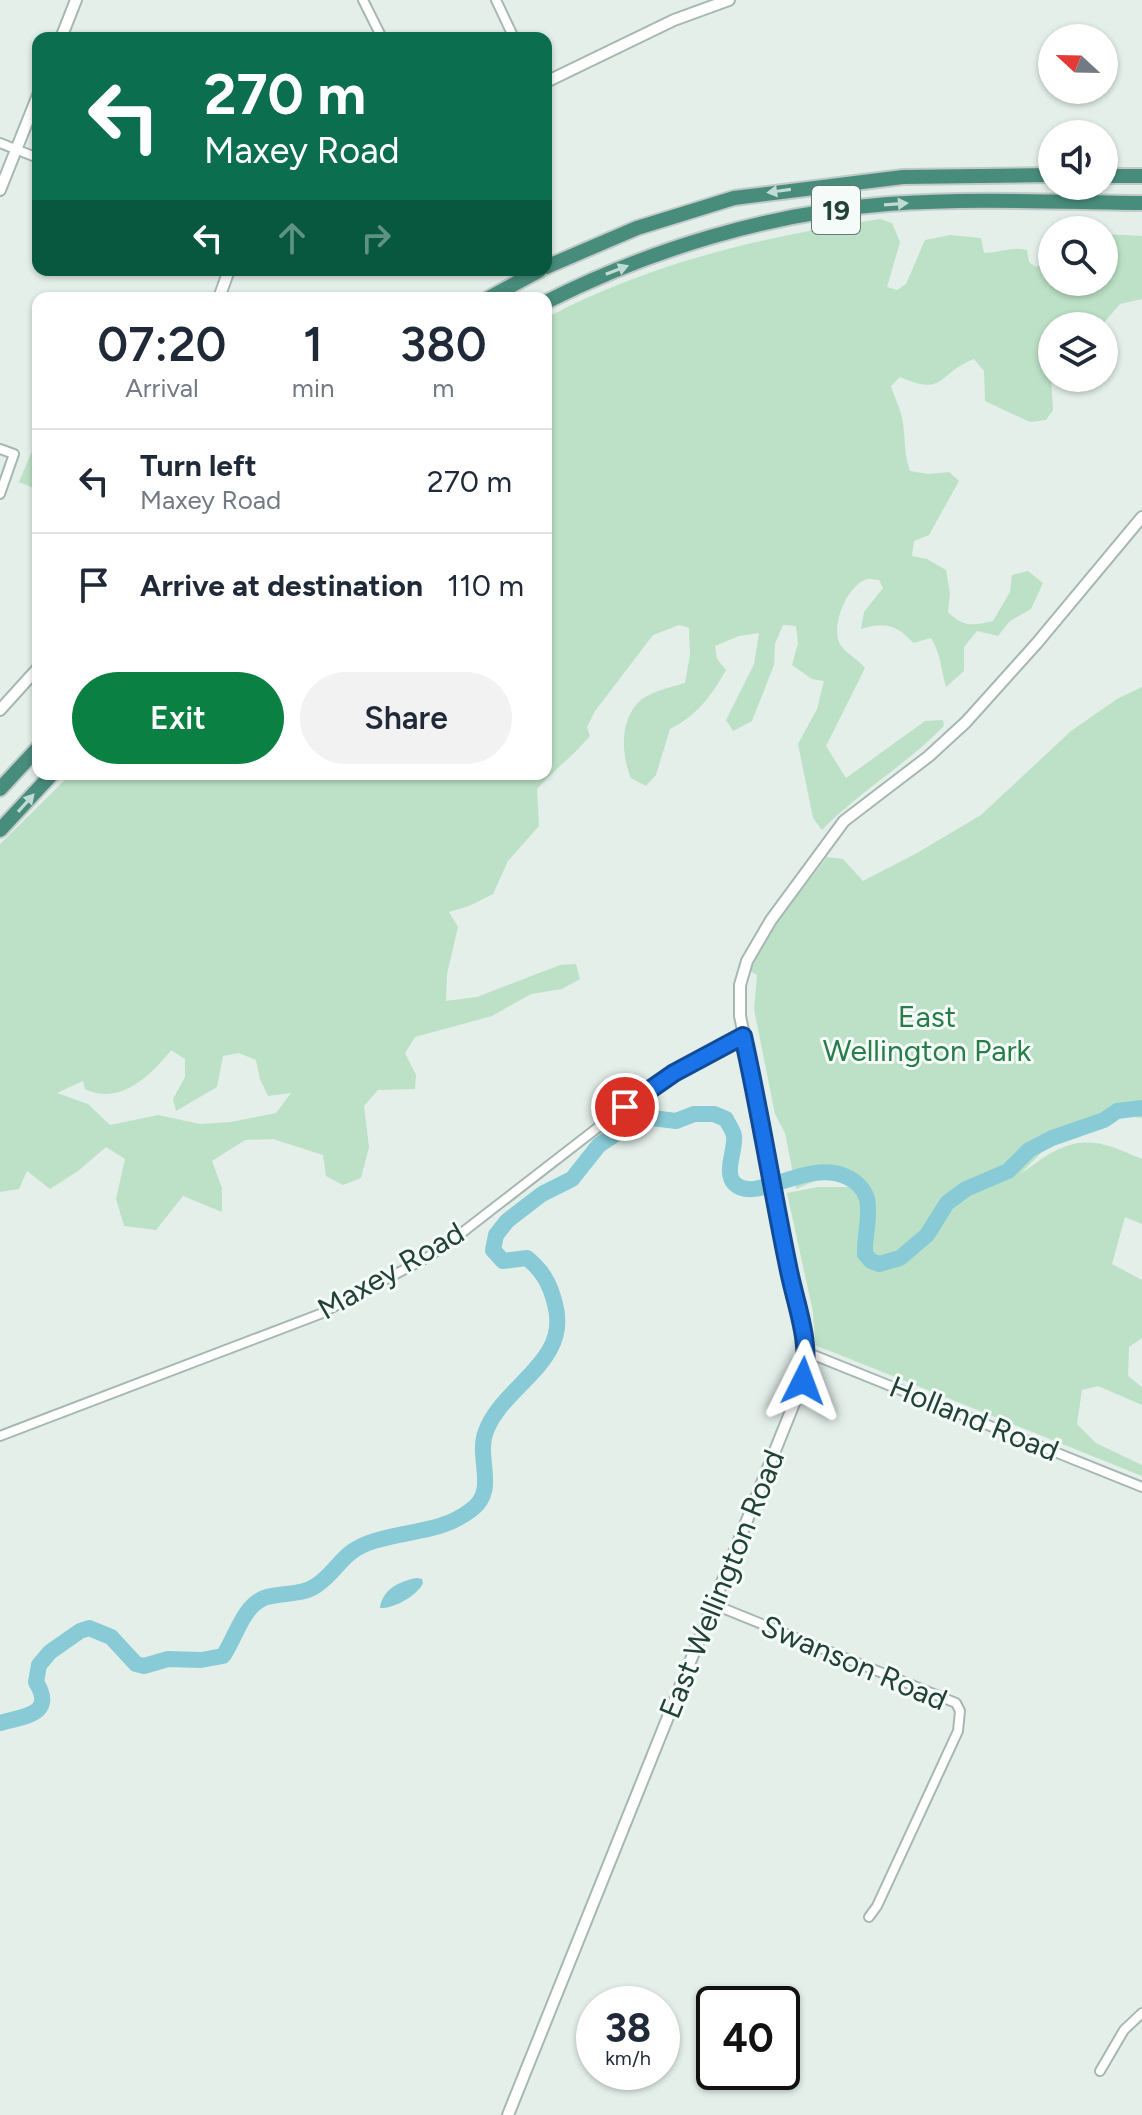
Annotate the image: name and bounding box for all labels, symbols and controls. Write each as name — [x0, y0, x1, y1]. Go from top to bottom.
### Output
north arrow — [1038, 24, 1118, 104]
map controls — [1038, 24, 1118, 392]
text: 270 m — [204, 61, 366, 128]
icon: left — [72, 64, 176, 168]
button: sound — [1038, 120, 1118, 200]
text: Maxey Road — [204, 129, 400, 172]
one-way arrow — [766, 185, 791, 198]
road number: 19 — [812, 186, 860, 234]
one-way arrow — [884, 197, 909, 210]
icon: left — [186, 216, 230, 260]
icon: ahead — [270, 216, 314, 260]
icon: right — [354, 216, 398, 260]
button: search — [1038, 216, 1118, 296]
one-way arrow — [605, 263, 629, 276]
button: layers — [1038, 312, 1118, 392]
text: 07:20 — [97, 315, 227, 373]
text: 1 — [303, 315, 323, 373]
text: 380 — [400, 315, 487, 373]
text: Arrival — [125, 372, 199, 404]
text: min — [292, 372, 335, 404]
text: m — [432, 372, 454, 404]
text: Turn left — [140, 447, 257, 484]
icon: left — [72, 459, 116, 503]
text: 270 m — [427, 463, 512, 500]
text: Maxey Road — [140, 484, 281, 516]
icon: arrive — [72, 563, 116, 607]
text: Arrive at destination — [140, 567, 423, 604]
text: 110 m — [447, 567, 524, 604]
button: Exit — [72, 672, 284, 764]
button: Share — [300, 672, 512, 764]
one-way arrow — [17, 793, 35, 812]
park label: East Wellington Park — [823, 998, 1032, 1069]
pin — [591, 1073, 659, 1141]
icon: arrive — [603, 1085, 647, 1129]
street label: Maxey Road — [311, 1214, 471, 1327]
position arrow — [761, 1339, 845, 1423]
street label: Holland Road — [884, 1368, 1064, 1469]
street label: East Wellington Road — [651, 1444, 792, 1723]
street label: Swanson Road — [756, 1607, 953, 1718]
speed limit sign: 40 — [696, 1986, 800, 2090]
text: 38 — [605, 2004, 651, 2052]
text: km/h — [605, 2046, 651, 2070]

